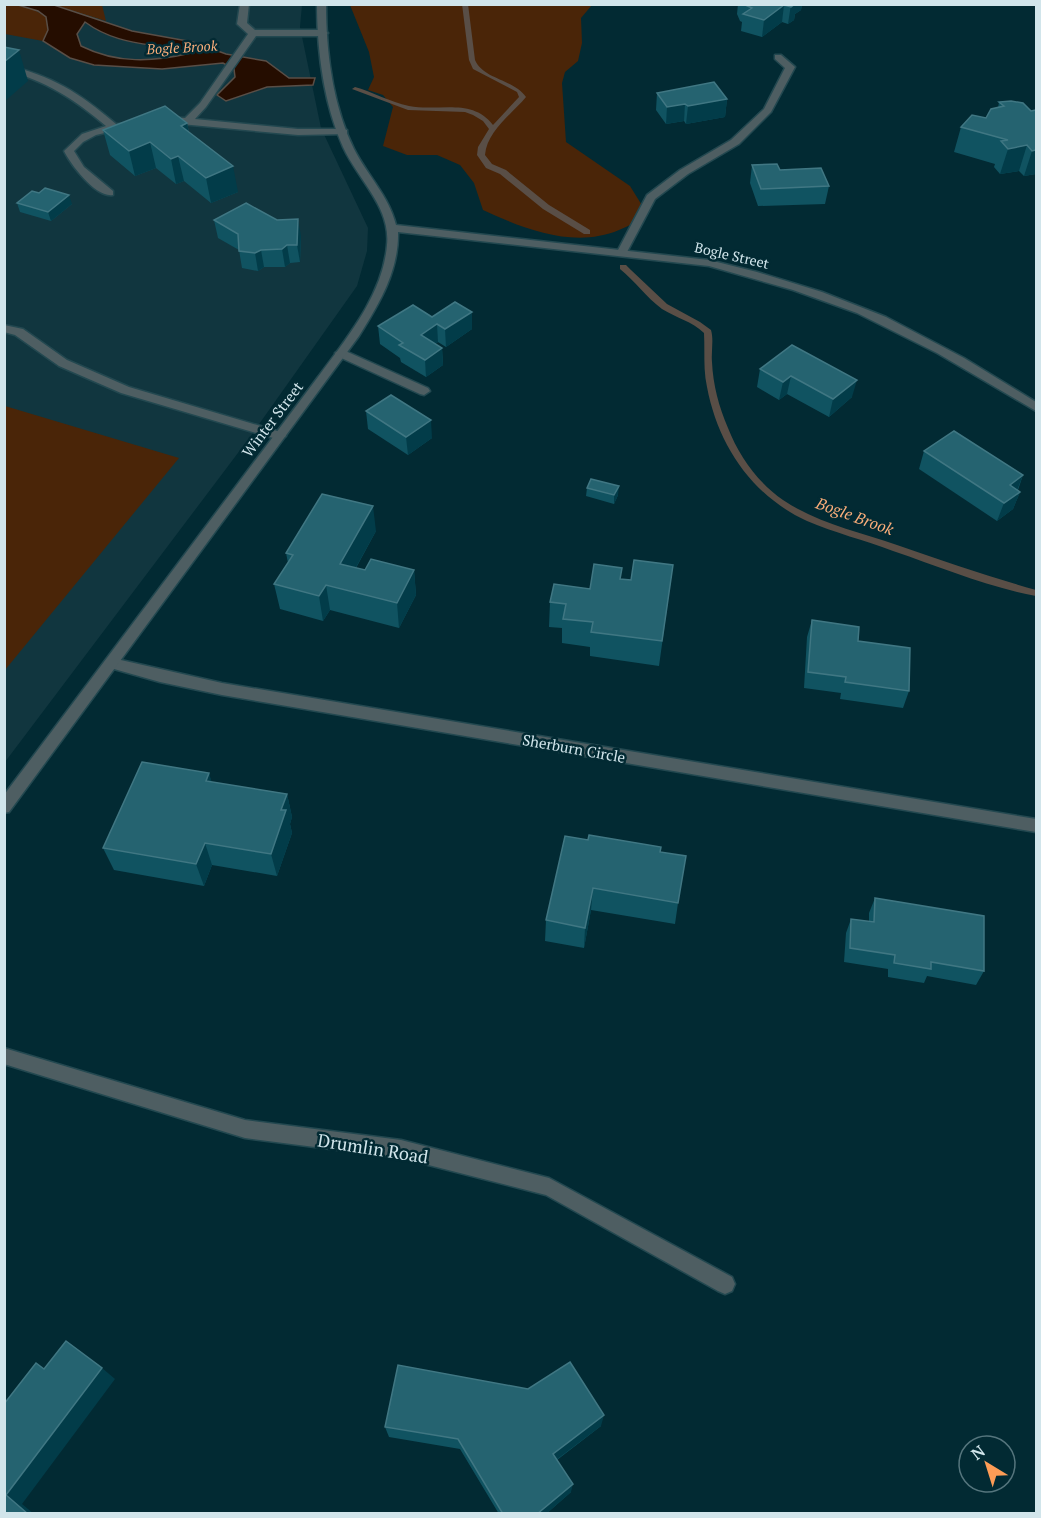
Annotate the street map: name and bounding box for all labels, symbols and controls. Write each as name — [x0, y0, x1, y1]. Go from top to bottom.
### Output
water label: Bogle Brook — [145, 36, 218, 58]
street label: Bogle Street — [693, 237, 772, 273]
street label: Winter Street — [237, 377, 307, 461]
water label: Bogle Brook — [812, 491, 897, 540]
street label: Sherburn Circle — [521, 729, 627, 767]
street label: Drumlin Road — [316, 1127, 430, 1169]
north arrow — [957, 1434, 1017, 1494]
text: N — [966, 1440, 989, 1465]

